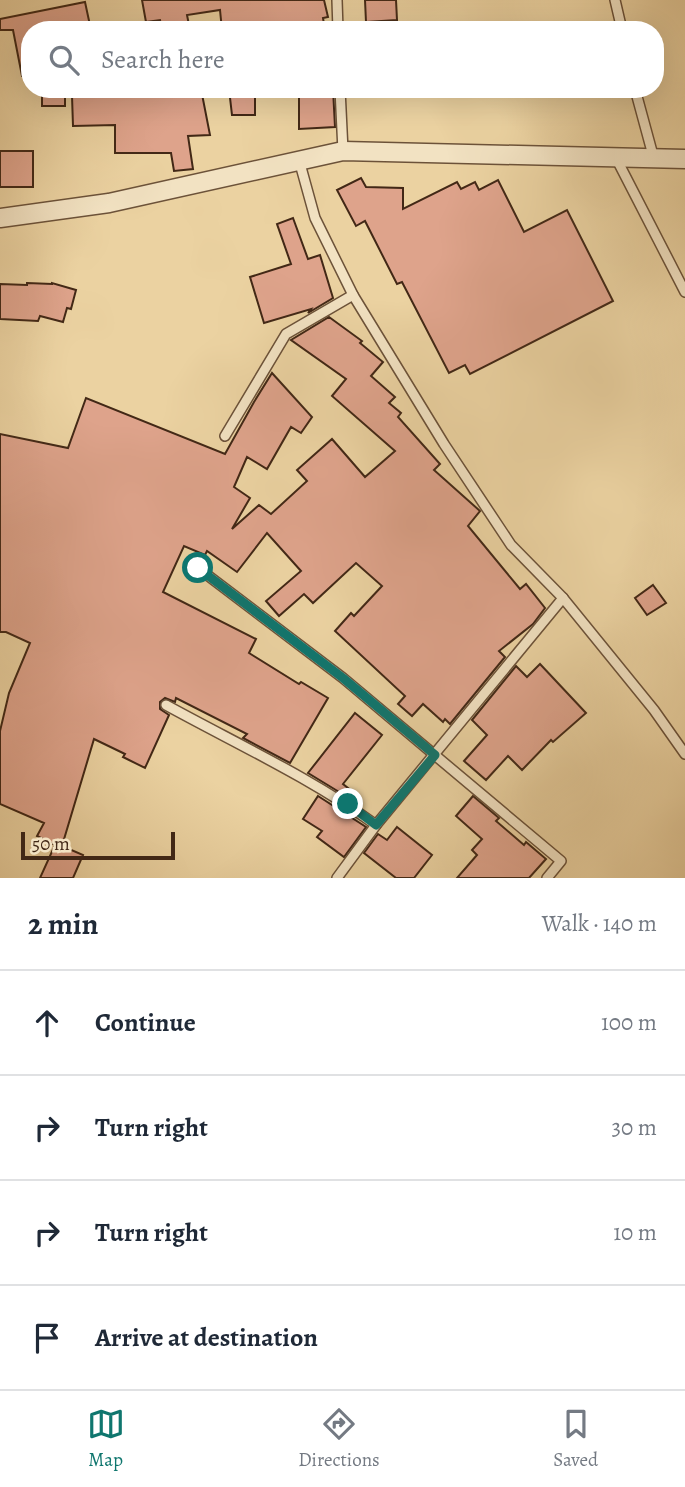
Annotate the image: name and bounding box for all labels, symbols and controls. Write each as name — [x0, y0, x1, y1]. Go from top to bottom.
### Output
search box — [21, 21, 664, 98]
icon: search — [45, 41, 83, 79]
text: Search here — [101, 42, 225, 77]
route start — [182, 552, 213, 583]
route end — [332, 788, 363, 819]
scale bar — [21, 829, 175, 861]
text: 50 m — [32, 831, 70, 857]
text: 2 min — [28, 904, 98, 944]
text: Walk · 140 m — [542, 908, 657, 939]
icon: ahead — [28, 1004, 66, 1042]
text: Continue — [95, 1005, 196, 1040]
text: 100 m — [601, 1007, 657, 1038]
icon: right — [28, 1109, 66, 1147]
text: Turn right — [95, 1110, 208, 1145]
text: 30 m — [611, 1112, 657, 1143]
icon: right — [28, 1214, 66, 1252]
text: Turn right — [95, 1215, 208, 1250]
text: 10 m — [613, 1217, 657, 1248]
icon: arrive — [28, 1319, 66, 1357]
text: Arrive at destination — [95, 1320, 318, 1355]
tab: Map — [87, 1405, 125, 1473]
tab: Directions — [298, 1405, 380, 1473]
tab: Saved — [553, 1405, 598, 1473]

